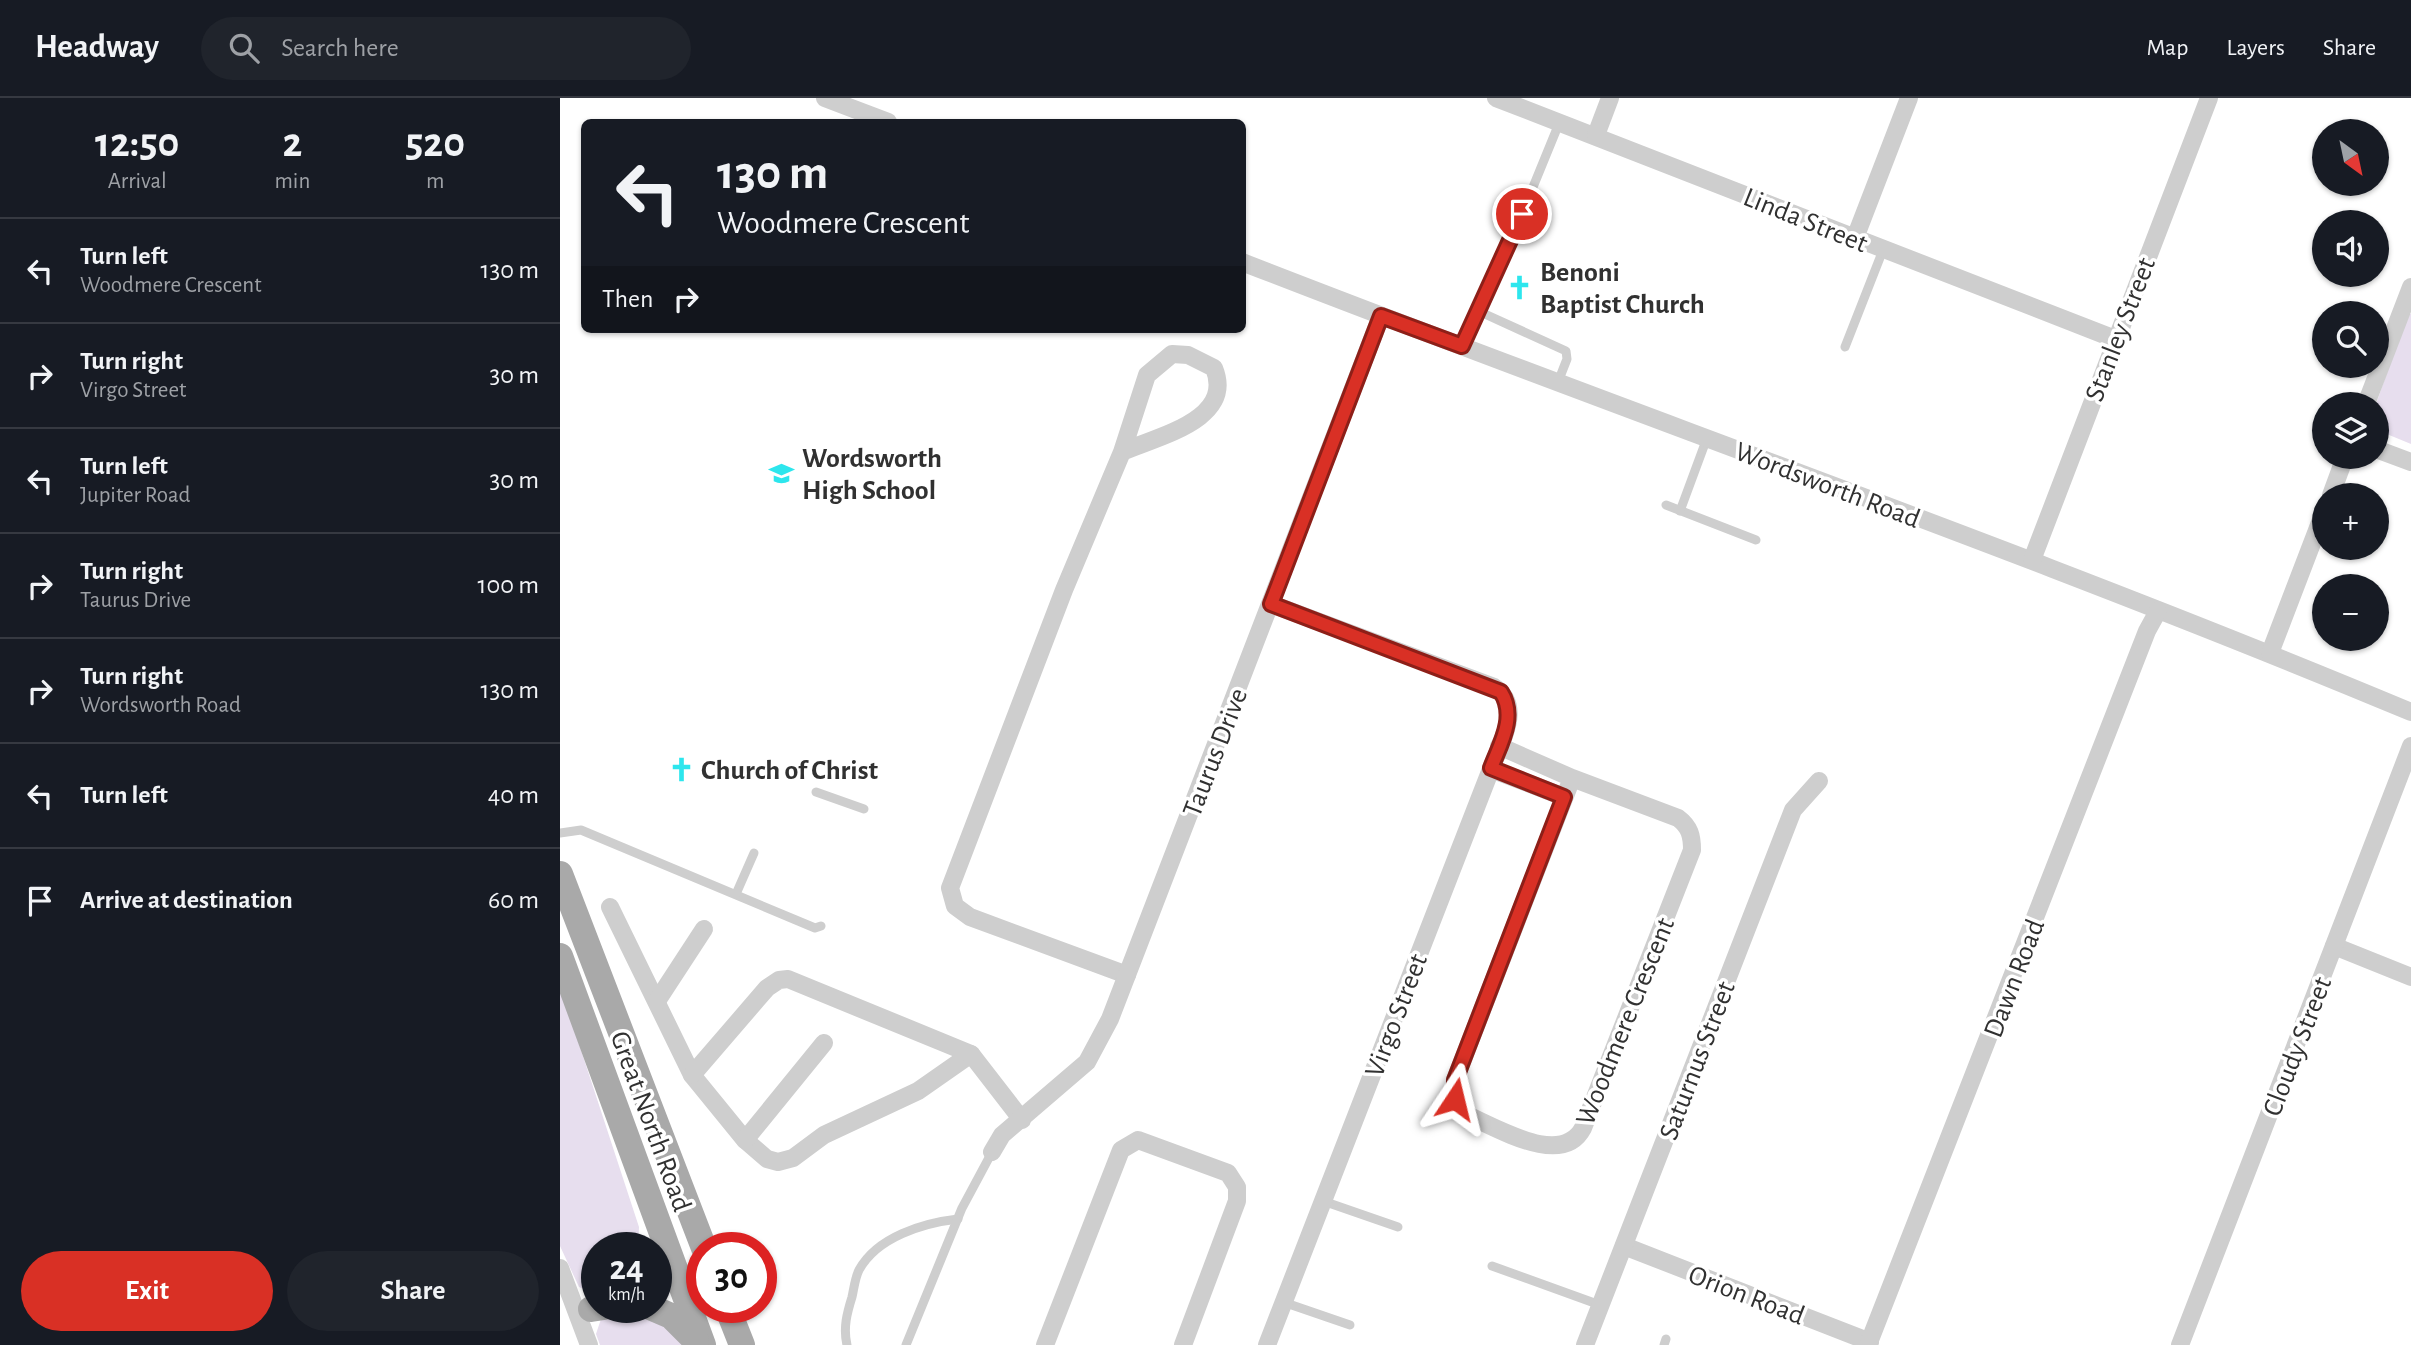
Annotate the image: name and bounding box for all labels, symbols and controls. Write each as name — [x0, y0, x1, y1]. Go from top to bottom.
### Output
search box — [201, 17, 691, 80]
icon: search — [225, 29, 263, 67]
text: Headway — [35, 31, 159, 64]
text: Search here — [281, 35, 399, 61]
text: Map — [2146, 36, 2188, 60]
text: Layers — [2226, 36, 2285, 60]
text: Share — [2323, 36, 2376, 60]
north arrow — [2312, 119, 2389, 196]
map controls — [2312, 119, 2389, 651]
text: 12:50 — [95, 122, 179, 164]
text: 2 — [282, 122, 302, 164]
text: 520 — [405, 122, 465, 164]
icon: left — [602, 147, 693, 238]
text: 130 m — [717, 149, 828, 198]
text: Arrival — [108, 170, 167, 193]
text: min — [274, 170, 310, 193]
text: m — [426, 170, 444, 193]
street label: Linda Street — [1739, 183, 1871, 258]
pin — [1492, 184, 1552, 244]
icon: arrive — [1503, 195, 1541, 233]
text: Woodmere Crescent — [717, 207, 970, 239]
button: sound — [2312, 210, 2389, 287]
text: Turn left — [80, 243, 168, 269]
icon: left — [21, 252, 59, 290]
street label: Stanley Street — [2081, 254, 2161, 405]
text: 130 m — [481, 257, 539, 283]
place label: Benoni Baptist Church — [1540, 259, 1705, 319]
church icon: Benoni Baptist Church — [1506, 273, 1534, 301]
text: Woodmere Crescent — [80, 274, 262, 297]
icon: right — [667, 280, 705, 318]
text: Then — [602, 286, 653, 312]
button: search — [2312, 301, 2389, 378]
text: Turn right — [80, 348, 183, 374]
icon: right — [21, 357, 59, 395]
text: 30 m — [489, 362, 539, 388]
text: Virgo Street — [80, 379, 186, 402]
button: layers — [2312, 392, 2389, 469]
street label: Wordsworth Road — [1731, 438, 1924, 534]
place label: Wordsworth High School — [802, 445, 942, 505]
text: Turn left — [80, 453, 168, 479]
school or university icon: Wordsworth High School — [768, 459, 796, 487]
icon: left — [21, 462, 59, 500]
text: 30 m — [489, 467, 539, 493]
button: + — [2312, 483, 2389, 560]
text: Jupiter Road — [80, 484, 191, 507]
text: Turn right — [80, 558, 183, 584]
icon: right — [21, 567, 59, 605]
text: 100 m — [478, 572, 539, 598]
button: − — [2312, 574, 2389, 651]
text: Taurus Drive — [80, 589, 191, 612]
text: Turn right — [80, 663, 183, 689]
icon: right — [21, 672, 59, 710]
text: 130 m — [481, 677, 539, 703]
street label: Taurus Drive — [1179, 685, 1253, 821]
text: Wordsworth Road — [80, 694, 241, 717]
church icon: Church of Christ — [667, 755, 695, 783]
place label: Church of Christ — [701, 757, 878, 785]
icon: left — [21, 777, 59, 815]
text: Turn left — [80, 782, 168, 808]
text: 40 m — [488, 782, 539, 808]
icon: arrive — [21, 882, 59, 920]
text: Arrive at destination — [80, 887, 293, 913]
text: 60 m — [488, 887, 539, 913]
street label: Woodmere Crescent — [1571, 914, 1680, 1129]
street label: Dawn Road — [1980, 916, 2050, 1042]
street label: Virgo Street — [1361, 950, 1433, 1081]
street label: Cloudy Street — [2259, 973, 2337, 1120]
street label: Saturnus Street — [1655, 978, 1741, 1144]
street label: Great North Road — [605, 1028, 696, 1216]
position arrow — [1418, 1062, 1492, 1136]
speed limit sign: 30 — [686, 1232, 777, 1323]
button: Exit — [21, 1251, 273, 1331]
button: Share — [287, 1251, 539, 1331]
text: 24 — [609, 1251, 644, 1286]
street label: Orion Road — [1684, 1261, 1808, 1331]
text: km/h — [608, 1286, 645, 1304]

